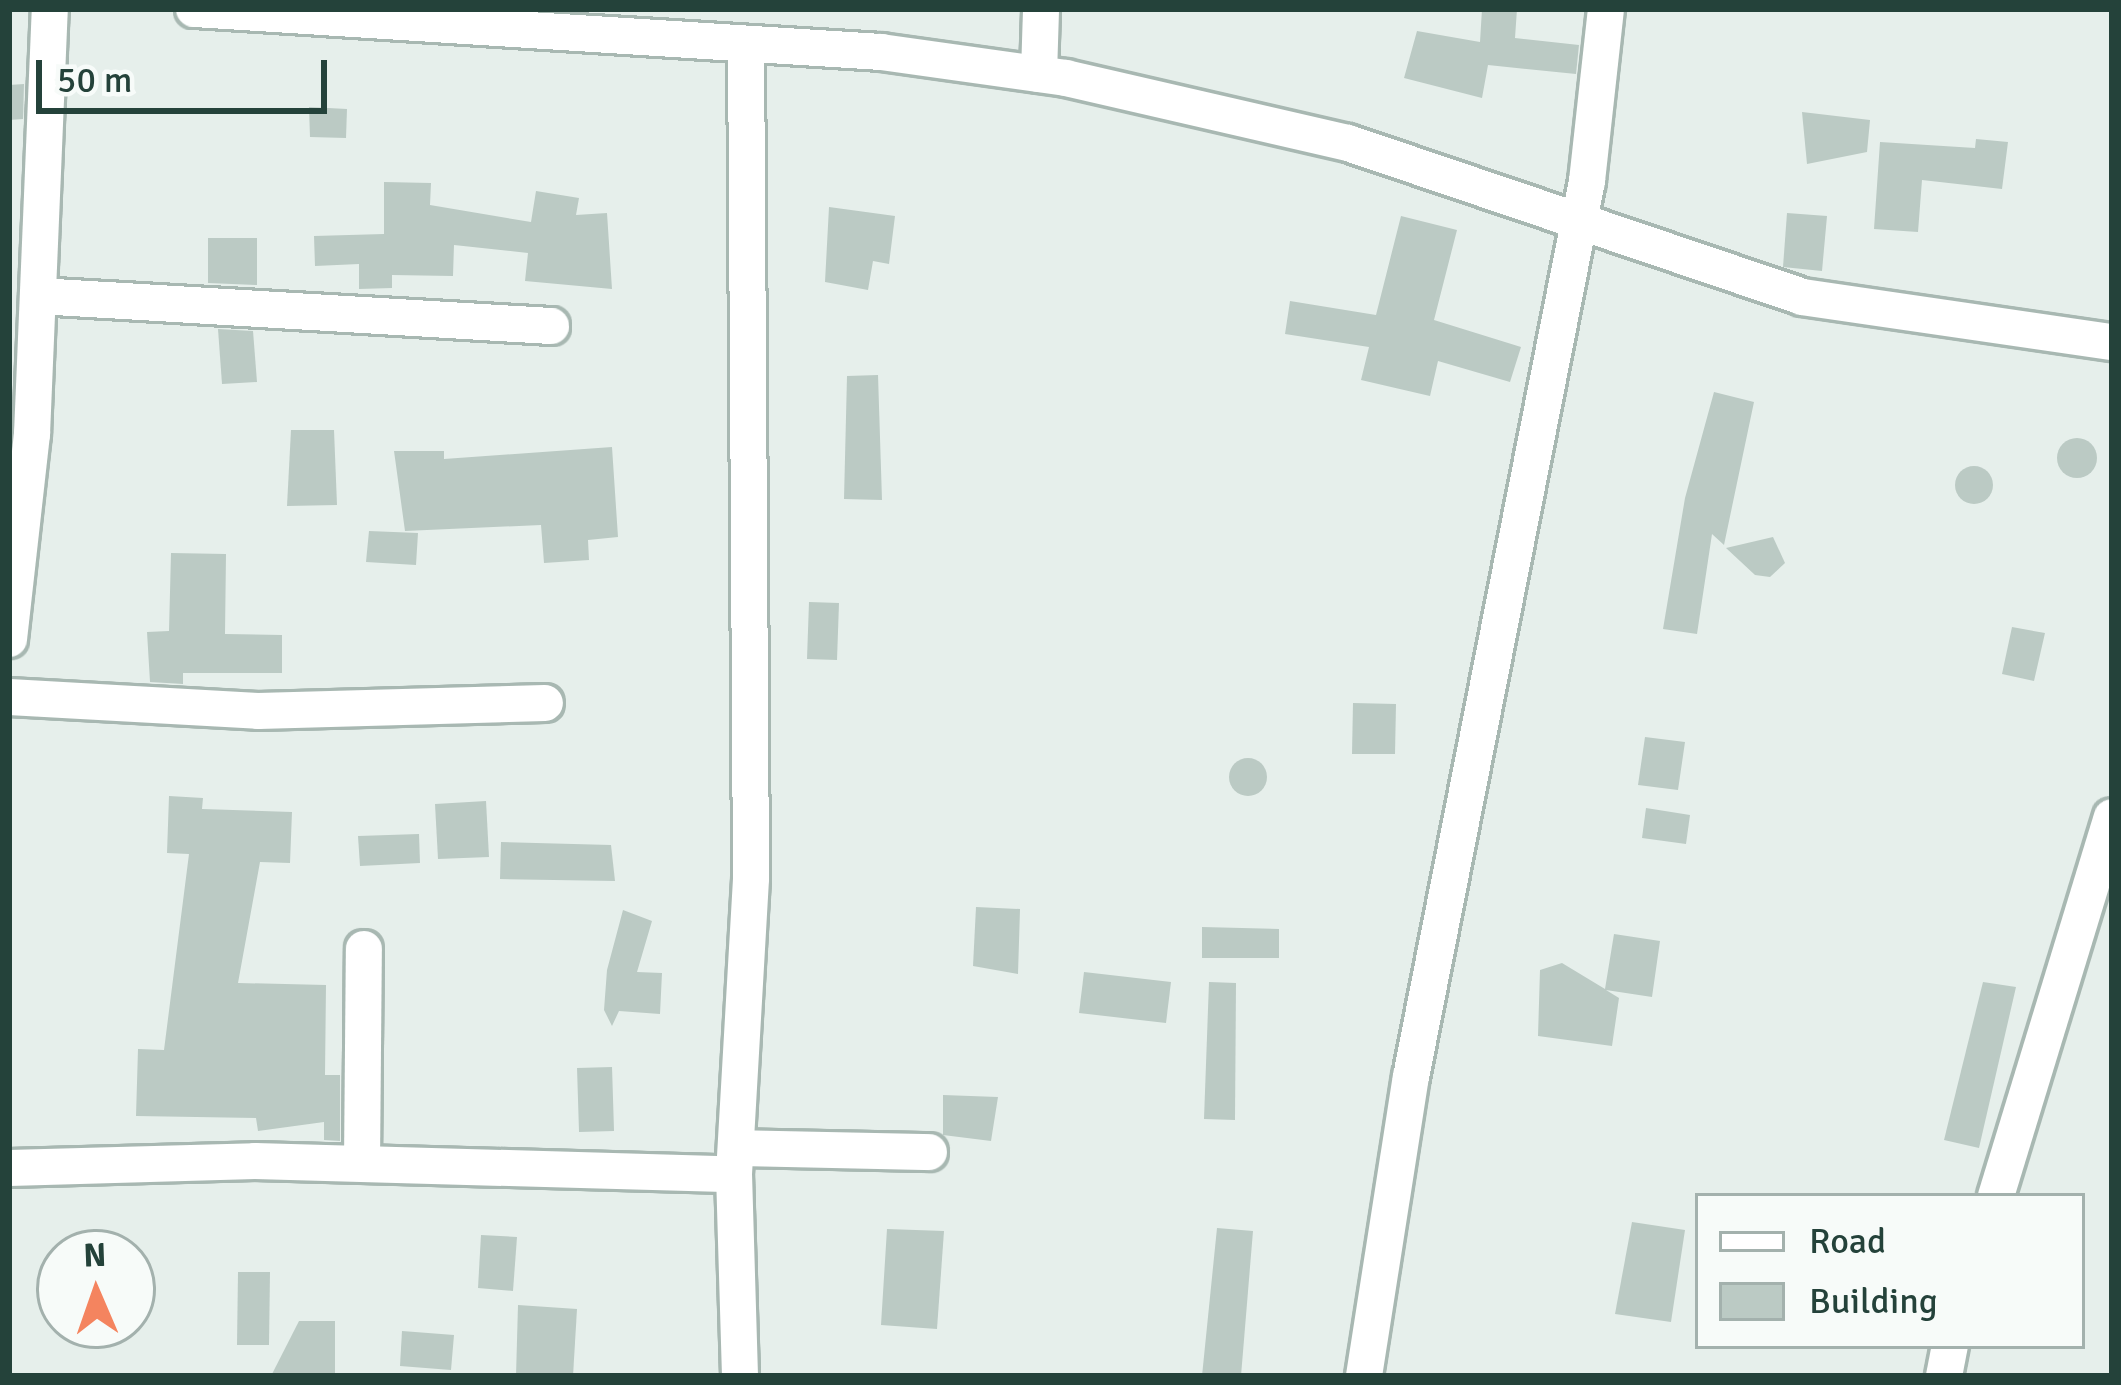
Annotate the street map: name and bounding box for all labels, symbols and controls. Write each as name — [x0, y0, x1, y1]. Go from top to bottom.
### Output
scale bar — [42, 36, 333, 110]
text: 50 m — [57, 58, 133, 103]
legend — [1695, 1193, 2085, 1349]
text: Road — [1809, 1219, 1886, 1264]
north arrow — [36, 1229, 156, 1349]
text: N — [83, 1235, 107, 1276]
text: Building — [1809, 1279, 1938, 1324]

